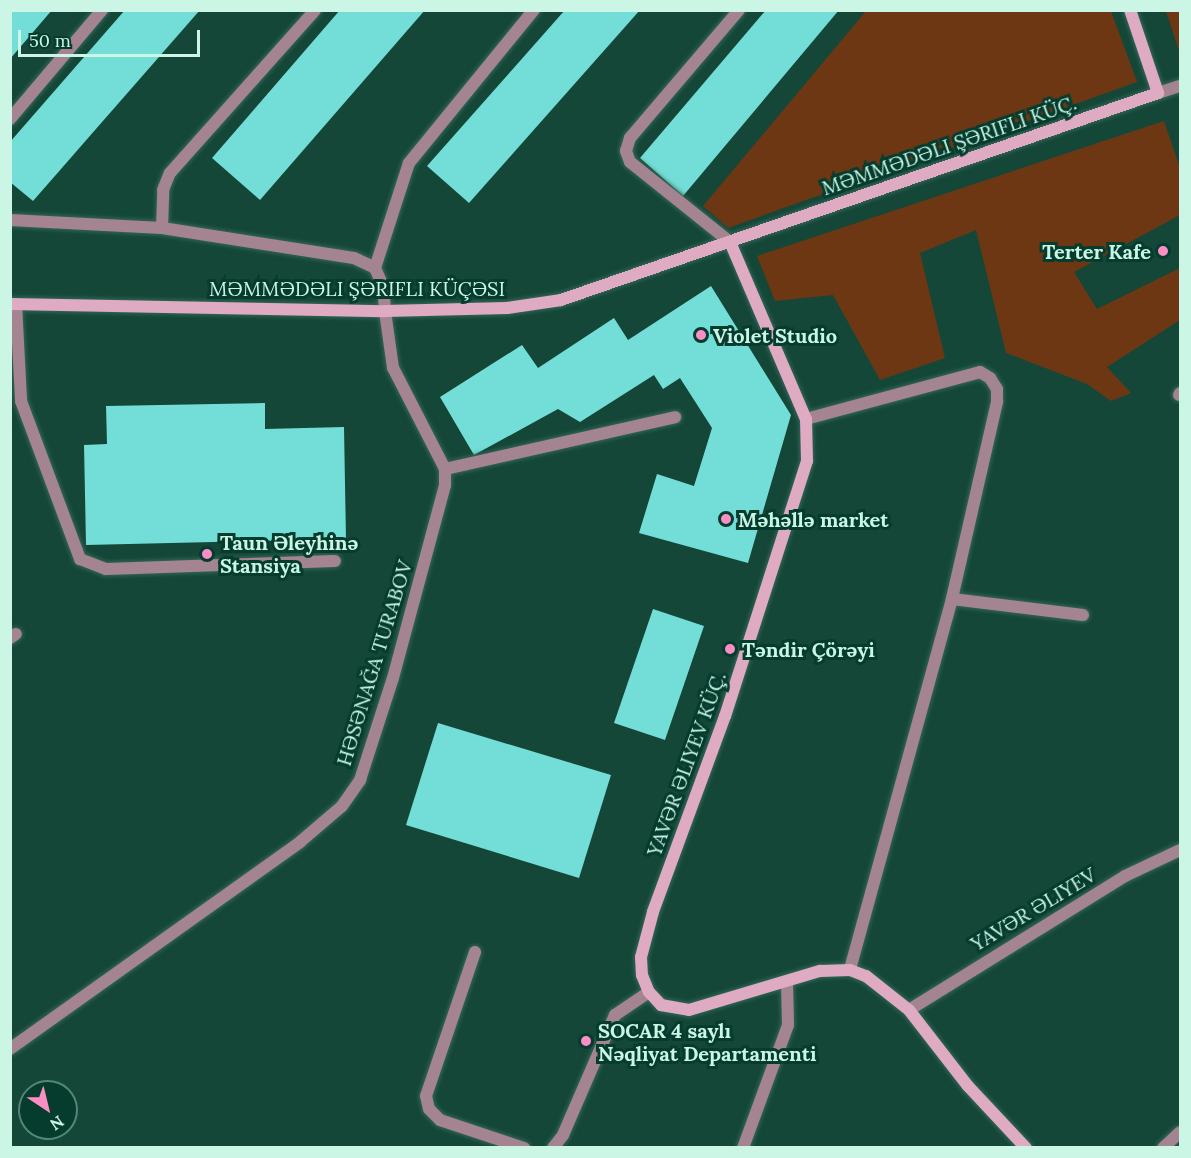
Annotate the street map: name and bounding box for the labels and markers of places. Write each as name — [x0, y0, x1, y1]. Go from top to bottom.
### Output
place label: Terter Kafe — [1042, 239, 1151, 263]
marker: Terter Kafe — [1156, 244, 1170, 258]
place label: Violet Studio — [713, 323, 837, 347]
marker: Violet Studio — [694, 328, 708, 342]
place label: Məhəllə market — [738, 507, 889, 531]
marker: Məhəllə market — [719, 512, 733, 526]
place label: Taun Əleyhinə Stansiya — [220, 530, 358, 577]
marker: Taun Əleyhinə Stansiya — [198, 545, 216, 563]
place label: Təndir Çörəyi — [742, 637, 875, 661]
marker: Təndir Çörəyi — [723, 642, 737, 656]
place label: SOCAR 4 saylı Nəqliyat Departamenti — [598, 1018, 817, 1065]
marker: SOCAR 4 saylı Nəqliyat Departamenti — [579, 1034, 593, 1048]

